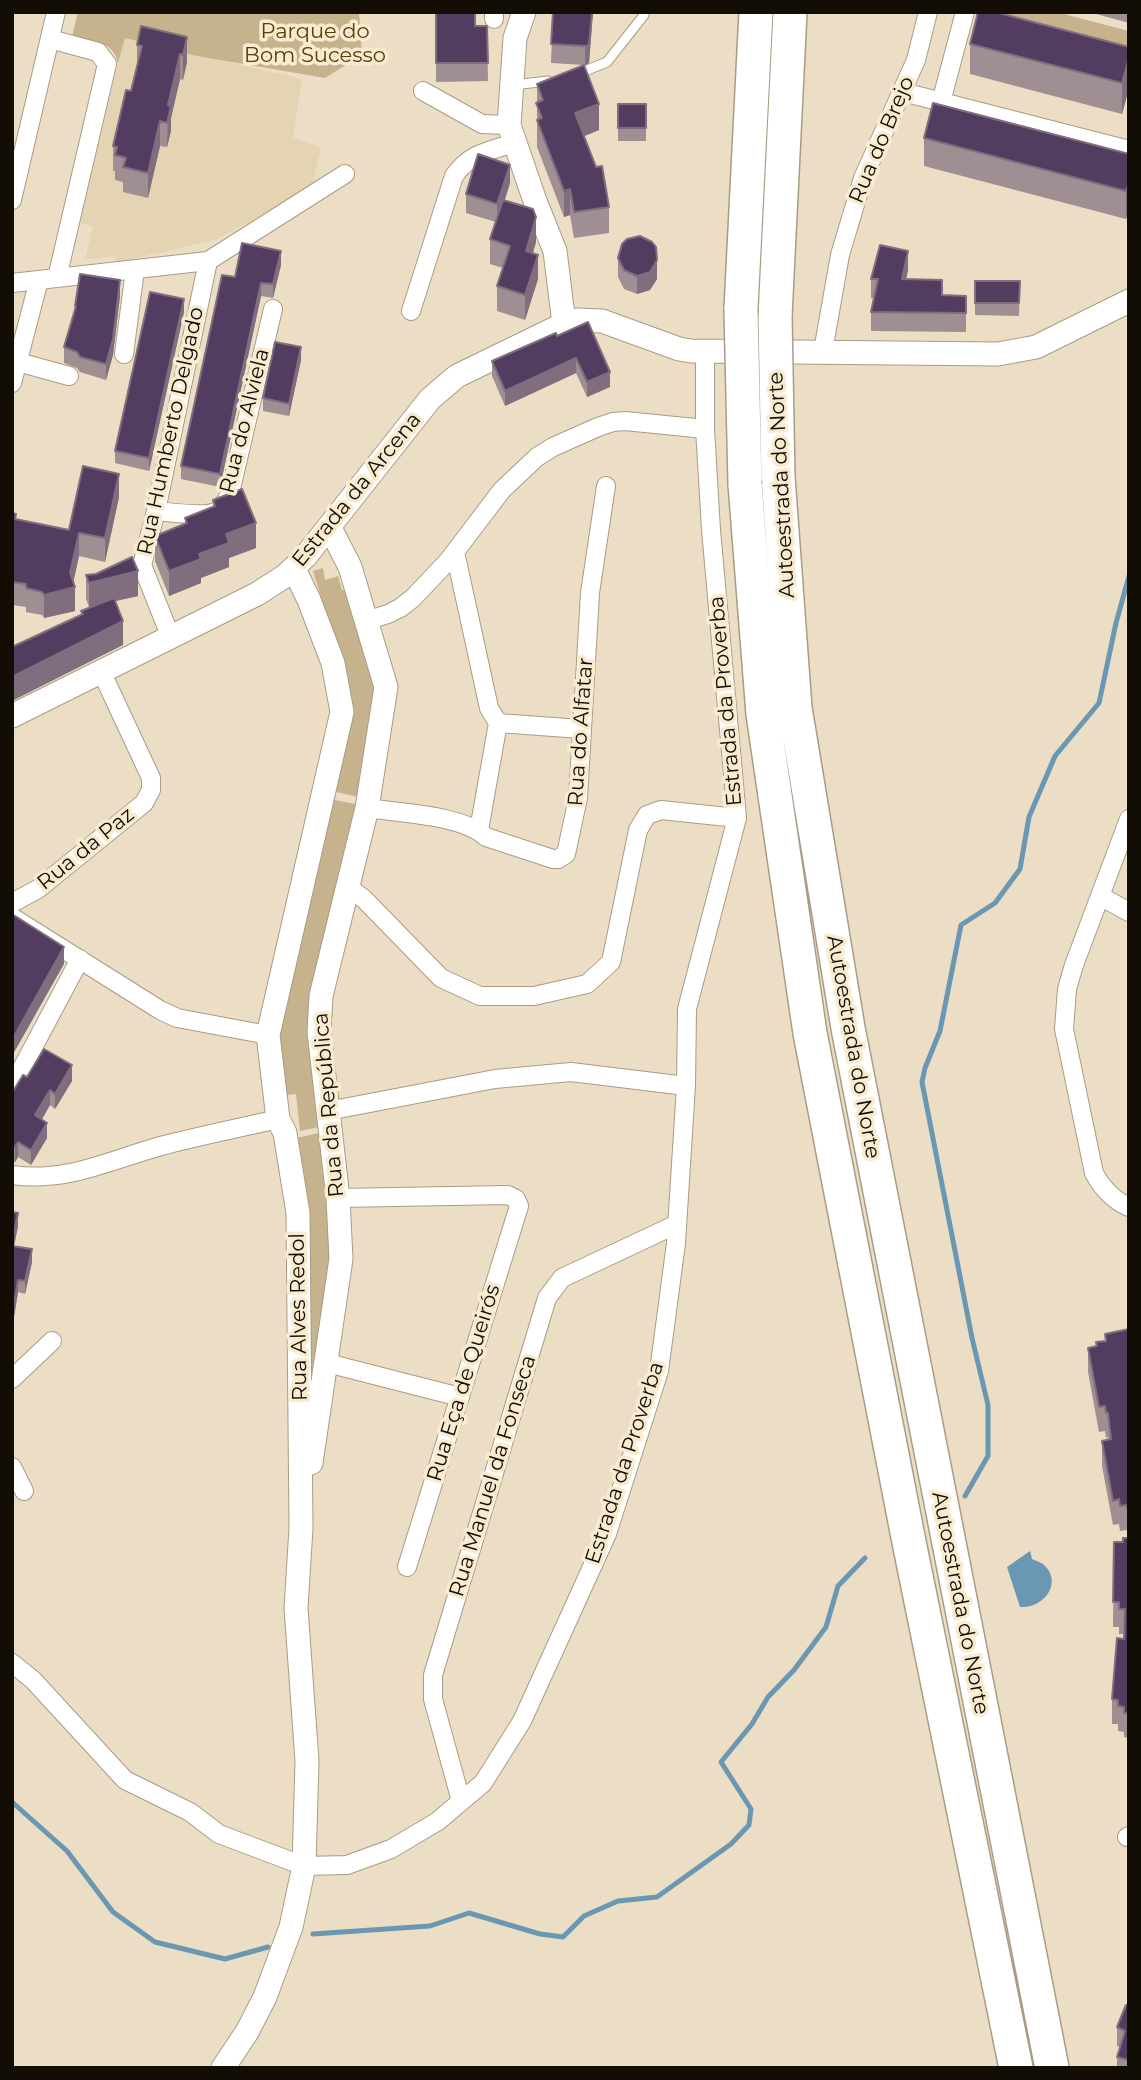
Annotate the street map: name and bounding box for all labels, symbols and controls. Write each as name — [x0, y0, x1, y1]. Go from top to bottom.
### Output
park label: Parque do Bom Sucesso — [244, 19, 386, 69]
street label: Rua do Brejo — [844, 73, 920, 207]
street label: Rua Humberto Delgado — [132, 305, 210, 557]
street label: Rua do Alviela — [215, 346, 275, 496]
street label: Autoestrada do Norte — [763, 371, 801, 599]
street label: Estrada da Arcena — [287, 408, 427, 572]
street label: Estrada da Proverba — [704, 595, 748, 807]
street label: Rua do Alfatar — [563, 657, 599, 807]
street label: Rua da Paz — [33, 802, 139, 896]
street label: Autoestrada do Norte — [821, 933, 885, 1161]
street label: Rua da República — [308, 1012, 350, 1198]
street label: Rua Alves Redol — [285, 1233, 313, 1401]
street label: Rua Eça de Queirós — [422, 1281, 506, 1485]
street label: Rua Manuel da Fonseca — [444, 1352, 542, 1600]
street label: Estrada da Proverba — [580, 1359, 670, 1567]
street label: Autoestrada do Norte — [926, 1489, 994, 1717]

